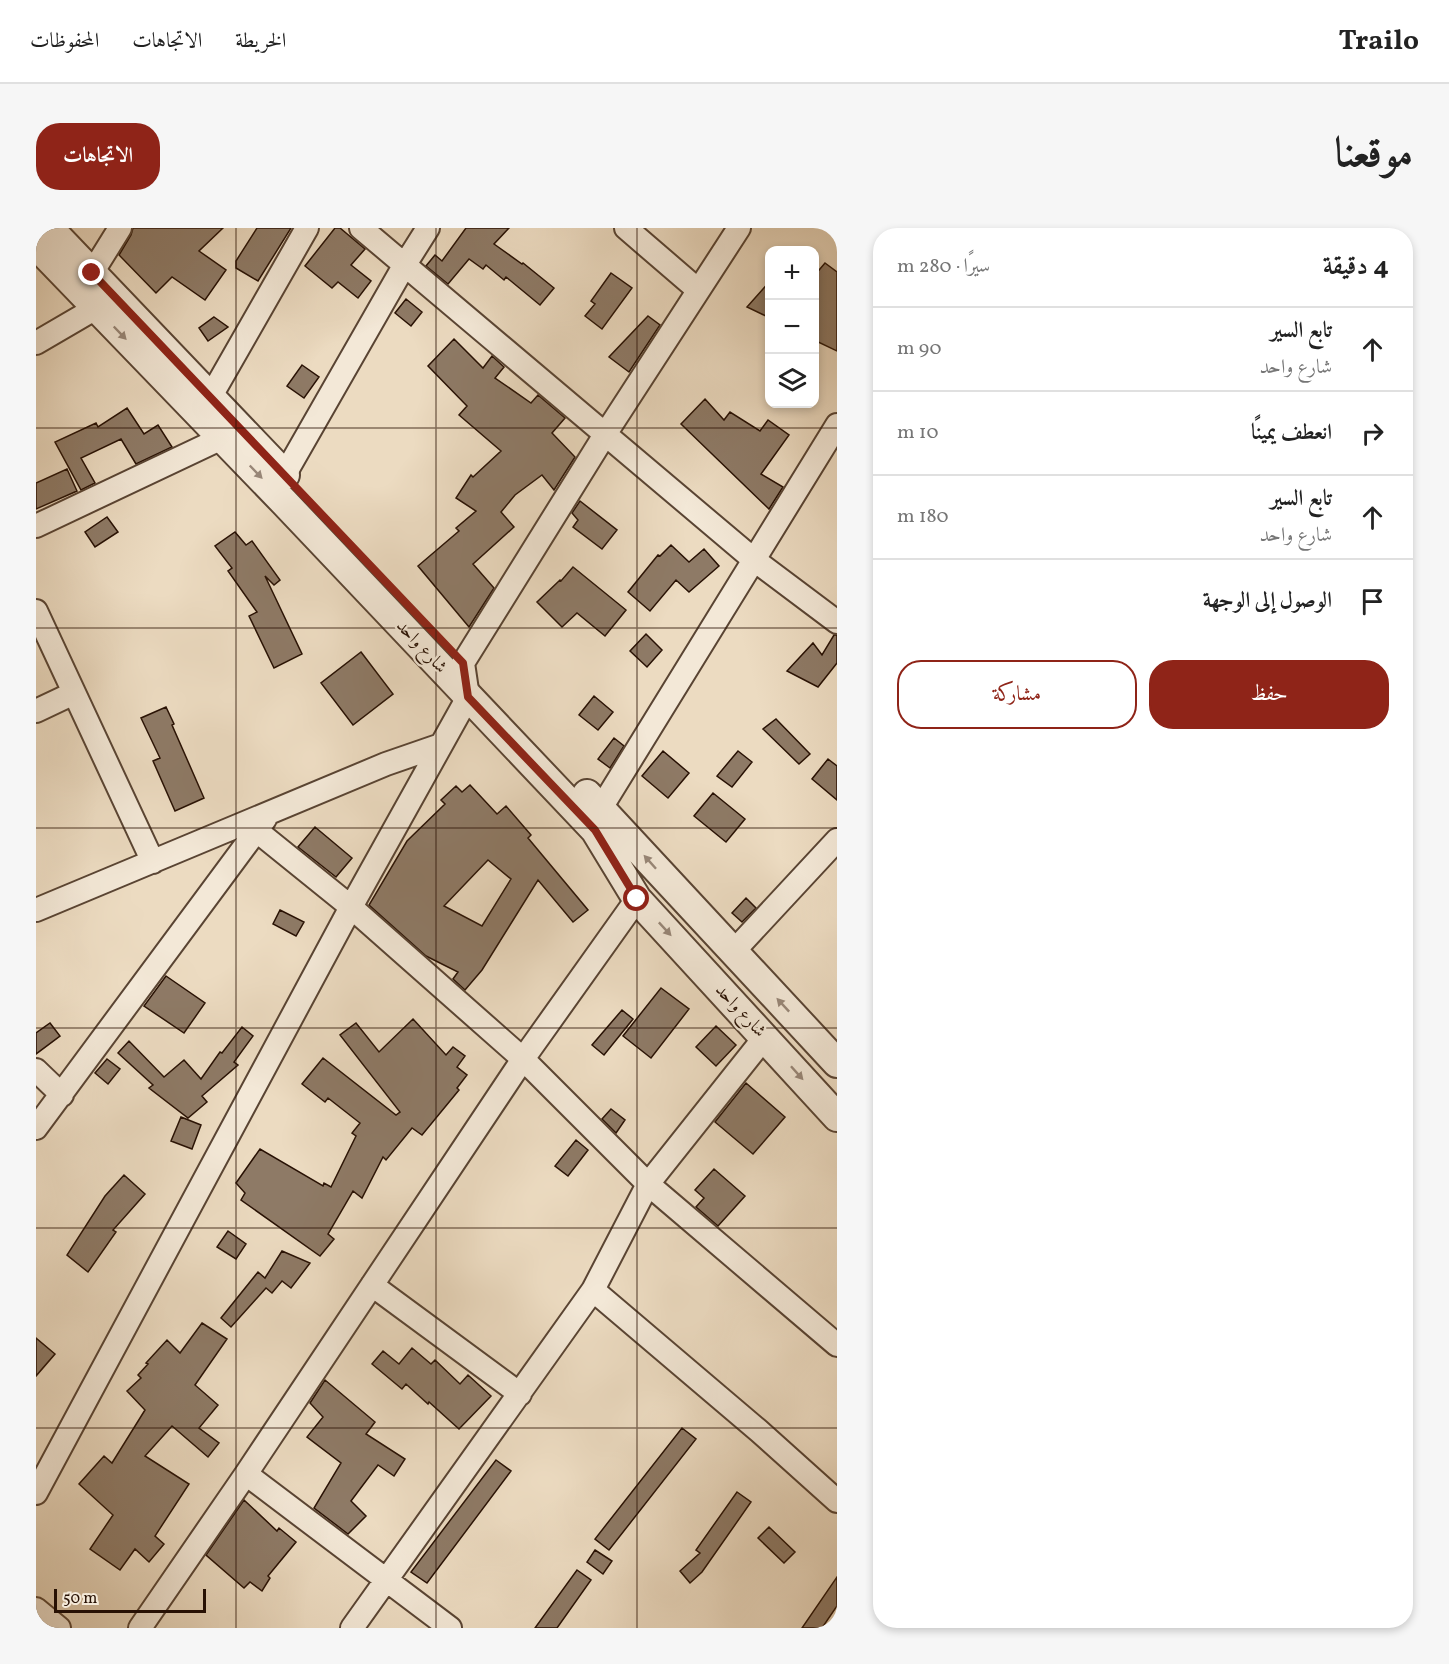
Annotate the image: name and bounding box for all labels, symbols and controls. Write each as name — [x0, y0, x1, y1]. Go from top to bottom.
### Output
text: Trailo — [1339, 22, 1419, 61]
text: المحفوظات — [30, 27, 99, 56]
text: الاتجاهات — [132, 27, 202, 56]
text: الخريطة — [235, 27, 286, 56]
button: الاتجاهات — [36, 123, 160, 190]
text: موقعنا — [1335, 126, 1413, 185]
map controls — [765, 246, 819, 408]
button: + — [765, 246, 819, 300]
text: 4 دقيقة — [1323, 249, 1389, 285]
text: سيرًا · 280 m — [897, 253, 990, 281]
route end — [78, 259, 104, 285]
button: − — [765, 300, 819, 354]
text: تابع السير — [1270, 316, 1332, 347]
one-way arrow — [112, 325, 126, 339]
icon: ahead — [1356, 333, 1389, 366]
text: 90 m — [897, 335, 942, 363]
button: layers — [765, 354, 819, 408]
text: شارع واحد — [1259, 354, 1332, 382]
icon: right — [1356, 417, 1389, 450]
text: انعطف يمينًا — [1251, 418, 1332, 449]
text: 10 m — [897, 419, 938, 447]
one-way arrow — [248, 465, 262, 479]
text: تابع السير — [1270, 484, 1332, 515]
icon: ahead — [1356, 501, 1389, 534]
text: 180 m — [897, 503, 949, 531]
text: شارع واحد — [1259, 522, 1332, 550]
icon: arrive — [1356, 585, 1389, 618]
text: الوصول إلى الوجهة — [1203, 586, 1332, 617]
street label: شارع واحد — [389, 615, 452, 680]
button: مشاركة — [897, 660, 1137, 729]
button: حفظ — [1149, 660, 1389, 729]
one-way arrow — [644, 855, 657, 870]
route start — [623, 885, 649, 911]
one-way arrow — [658, 922, 672, 937]
street label: شارع واحد — [708, 979, 771, 1044]
one-way arrow — [776, 997, 790, 1012]
one-way arrow — [790, 1065, 803, 1080]
scale bar — [54, 1586, 206, 1614]
text: 50 m — [63, 1588, 97, 1610]

